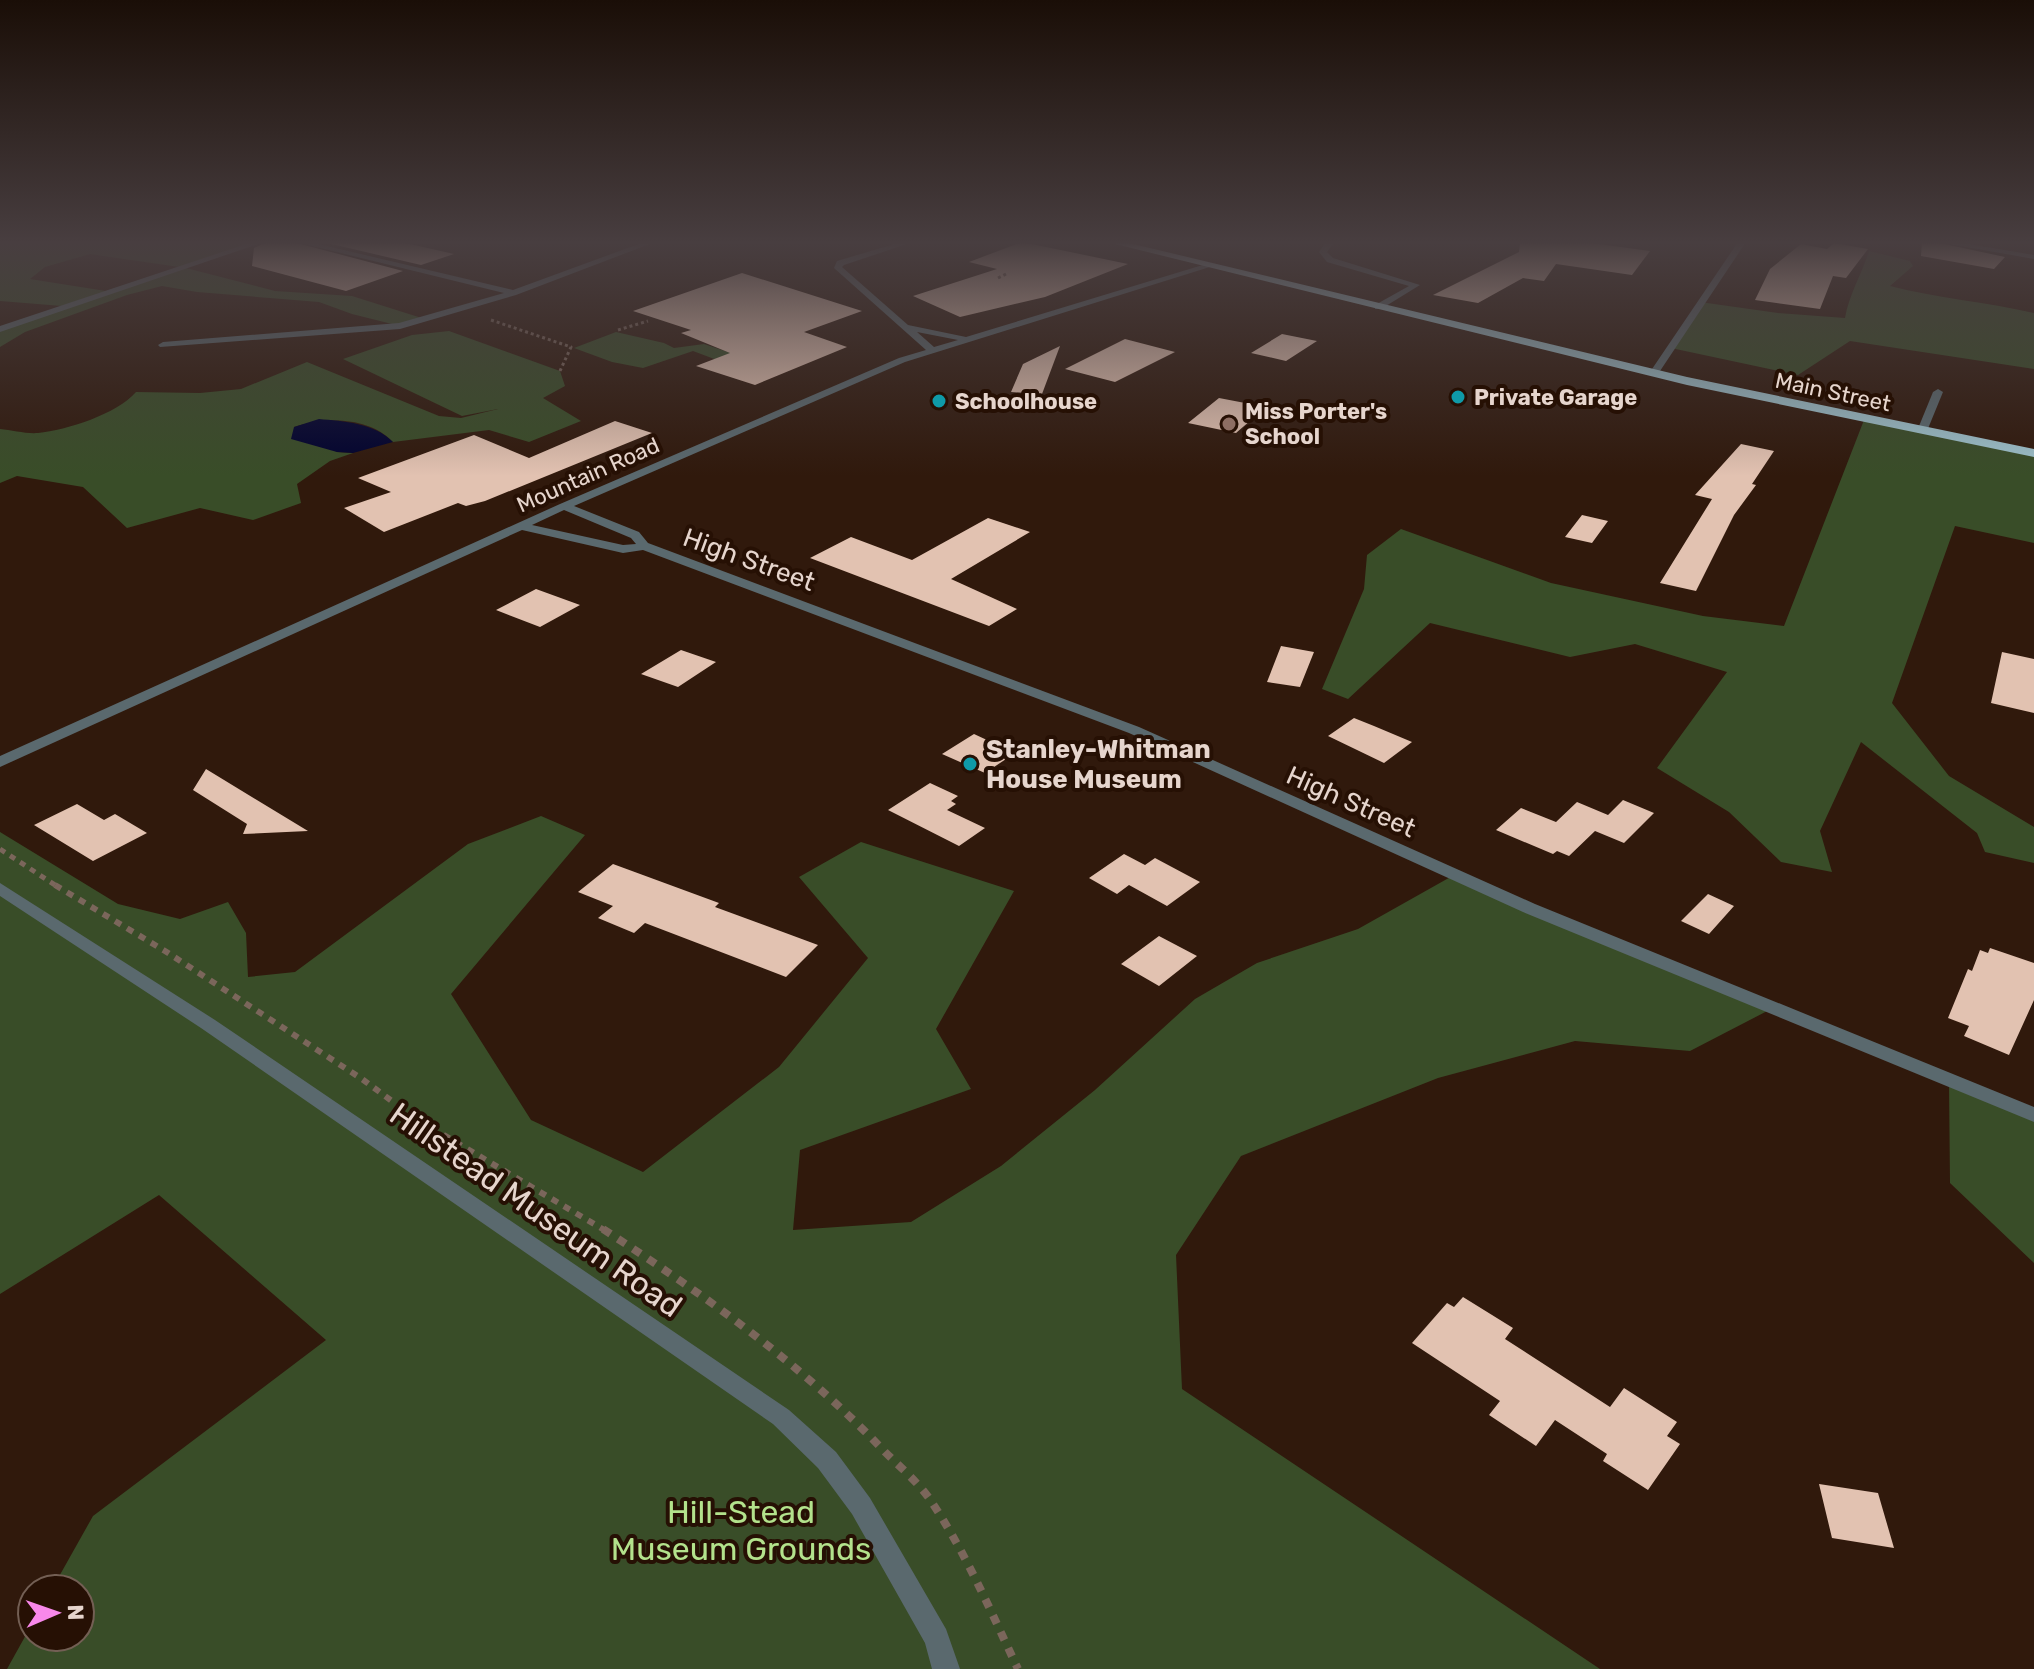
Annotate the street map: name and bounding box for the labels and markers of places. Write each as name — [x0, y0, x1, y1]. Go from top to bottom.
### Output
place label: Private Garage — [1474, 384, 1637, 411]
place label: Schoolhouse — [955, 388, 1097, 415]
marker: Private Garage — [1449, 388, 1467, 406]
marker: Schoolhouse — [930, 392, 948, 410]
place label: Miss Porter's School — [1245, 398, 1387, 450]
marker: Miss Porter's School — [1220, 415, 1238, 433]
place label: Stanley-Whitman House Museum — [986, 734, 1211, 795]
marker: Stanley-Whitman House Museum — [961, 755, 979, 773]

